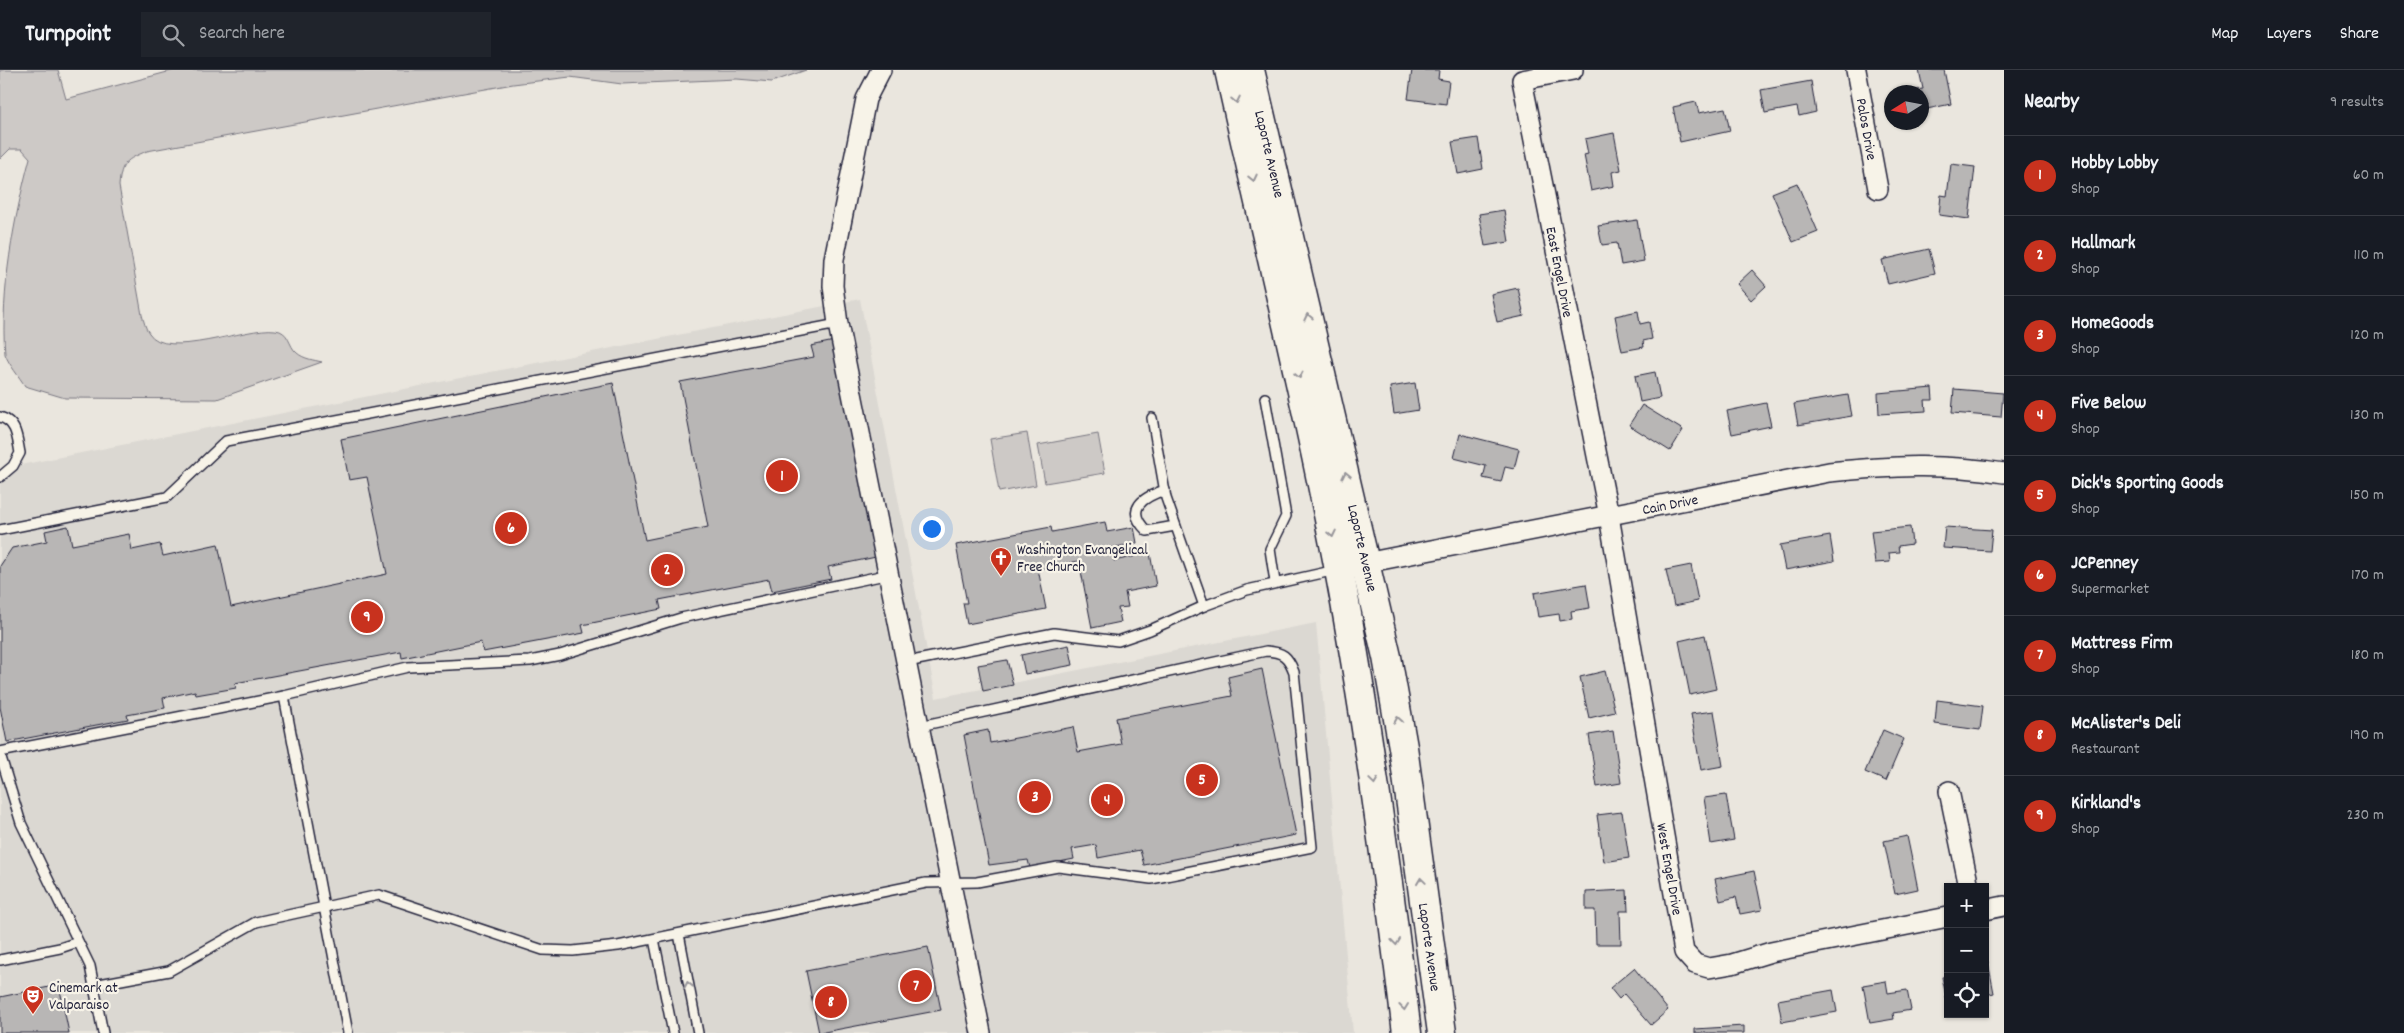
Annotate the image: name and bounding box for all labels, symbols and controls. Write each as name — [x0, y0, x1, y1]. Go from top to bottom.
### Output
search box — [141, 12, 491, 57]
text: Turnpoint — [25, 18, 111, 52]
icon: search — [159, 21, 187, 49]
text: Search here — [199, 21, 285, 48]
text: Map — [2211, 22, 2238, 47]
text: Layers — [2266, 22, 2312, 47]
text: Share — [2340, 22, 2379, 47]
north arrow — [1884, 85, 1929, 130]
text: Nearby — [2024, 88, 2079, 118]
text: 9 results — [2330, 91, 2384, 114]
one-way arrow — [1230, 96, 1241, 105]
street label: Palos Drive — [1849, 97, 1881, 163]
street label: Laporte Avenue — [1247, 109, 1289, 201]
text: Hobby Lobby — [2071, 151, 2158, 178]
text: 1 — [2038, 164, 2042, 187]
text: 60 m — [2353, 164, 2384, 187]
one-way arrow — [1247, 173, 1258, 182]
text: Shop — [2071, 178, 2100, 201]
street label: East Engel Drive — [1538, 225, 1578, 320]
text: Hallmark — [2071, 231, 2136, 258]
text: 2 — [2037, 244, 2044, 267]
text: 110 m — [2354, 244, 2384, 267]
text: Shop — [2071, 258, 2100, 281]
text: HomeGoods — [2071, 311, 2154, 338]
one-way arrow — [1303, 313, 1314, 322]
text: 3 — [2036, 324, 2044, 347]
text: 120 m — [2350, 324, 2384, 347]
text: Shop — [2071, 338, 2100, 361]
one-way arrow — [1293, 371, 1304, 380]
text: Five Below — [2071, 391, 2146, 418]
text: 4 — [2037, 404, 2043, 427]
text: 130 m — [2350, 404, 2384, 427]
text: Shop — [2071, 418, 2100, 441]
pin: 1 — [766, 457, 798, 495]
one-way arrow — [1341, 471, 1352, 480]
text: Dick's Sporting Goods — [2071, 471, 2224, 498]
text: 5 — [2036, 484, 2044, 507]
text: 150 m — [2350, 484, 2384, 507]
street label: Cain Drive — [1641, 490, 1701, 522]
text: Shop — [2071, 498, 2100, 521]
street label: Laporte Avenue — [1340, 503, 1382, 595]
pin: 6 — [495, 509, 527, 547]
your location — [919, 516, 945, 542]
one-way arrow — [1326, 530, 1336, 539]
place label: Washington Evangelical Free Church — [1017, 540, 1148, 579]
church icon: Washington Evangelical Free Church — [989, 546, 1013, 577]
pin: 2 — [651, 551, 683, 589]
text: JCPenney — [2071, 551, 2138, 578]
text: 6 — [2036, 564, 2044, 587]
text: 170 m — [2351, 564, 2384, 587]
text: Supermarket — [2071, 578, 2149, 601]
pin: 9 — [351, 598, 383, 636]
text: Mattress Firm — [2071, 631, 2173, 658]
text: 7 — [2037, 644, 2043, 667]
text: 180 m — [2351, 644, 2384, 667]
text: Shop — [2071, 658, 2100, 681]
text: McAlister's Deli — [2071, 711, 2181, 738]
one-way arrow — [1393, 716, 1403, 724]
text: 8 — [2037, 724, 2043, 747]
text: 190 m — [2350, 724, 2384, 747]
text: Restaurant — [2071, 738, 2140, 761]
pin: 5 — [1186, 761, 1218, 799]
one-way arrow — [1368, 777, 1379, 785]
pin: 3 — [1019, 778, 1051, 816]
pin: 4 — [1091, 781, 1123, 819]
text: Kirkland's — [2071, 791, 2141, 818]
text: 9 — [2036, 804, 2044, 827]
text: 230 m — [2347, 804, 2384, 827]
text: Shop — [2071, 818, 2100, 841]
street label: West Engel Drive — [1649, 821, 1687, 918]
one-way arrow — [1416, 876, 1427, 884]
map controls — [1944, 883, 1989, 1018]
button: + — [1944, 883, 1989, 928]
street label: Laporte Avenue — [1411, 902, 1445, 993]
button: − — [1944, 928, 1989, 973]
one-way arrow — [1390, 937, 1400, 946]
pin: 7 — [900, 967, 932, 1005]
button: locate — [1944, 973, 1989, 1018]
place label: Cinemark at Valparaiso — [49, 978, 118, 1017]
one-way arrow — [684, 981, 694, 990]
pin: 8 — [815, 983, 847, 1021]
theatre icon: Cinemark at Valparaiso — [21, 984, 45, 1015]
one-way arrow — [1398, 1003, 1409, 1011]

